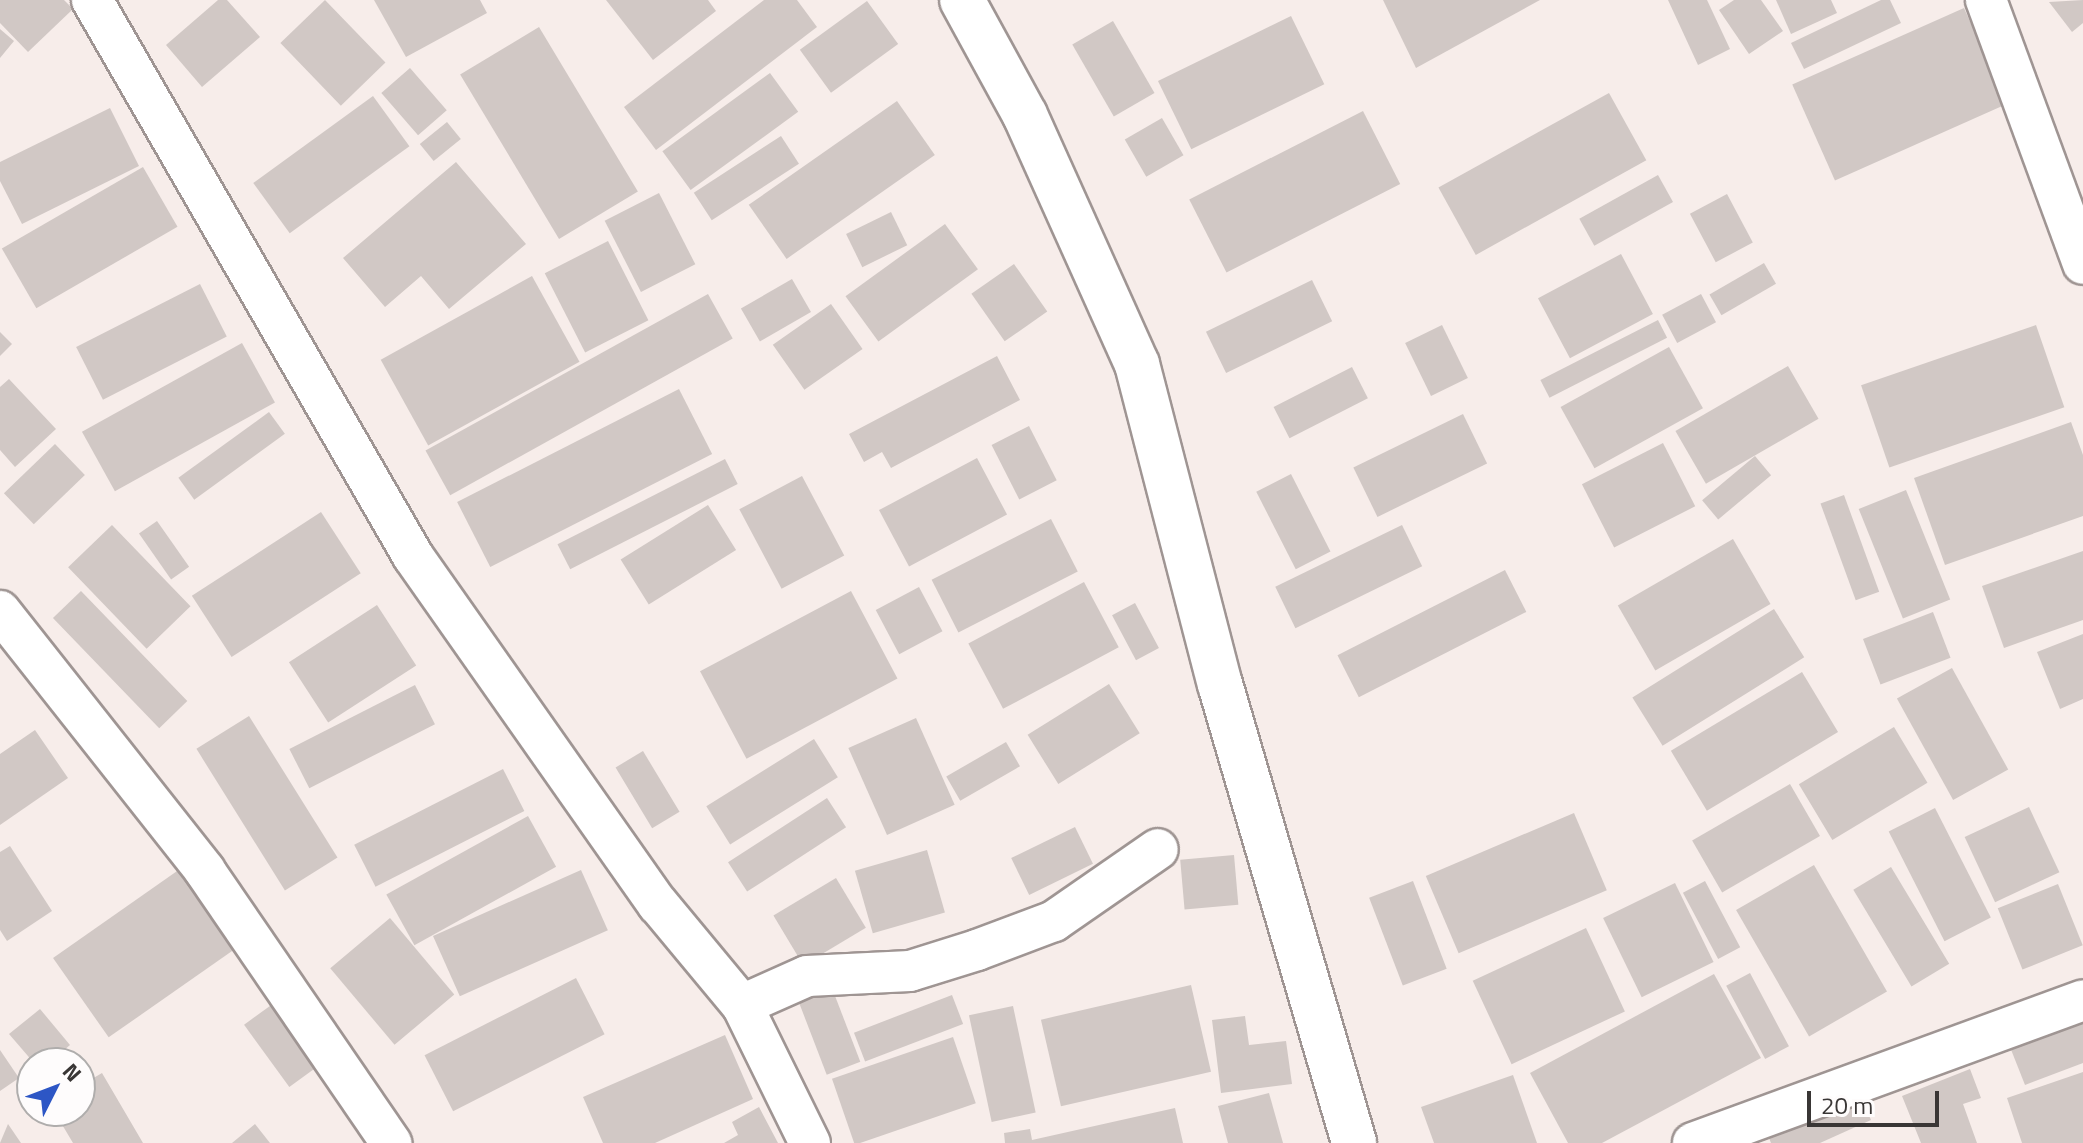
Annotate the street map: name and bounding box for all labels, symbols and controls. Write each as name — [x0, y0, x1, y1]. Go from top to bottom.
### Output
north arrow — [16, 1047, 96, 1127]
text: N — [55, 1055, 90, 1089]
scale bar — [1811, 1075, 1943, 1125]
text: 20 m — [1821, 1087, 1873, 1123]

